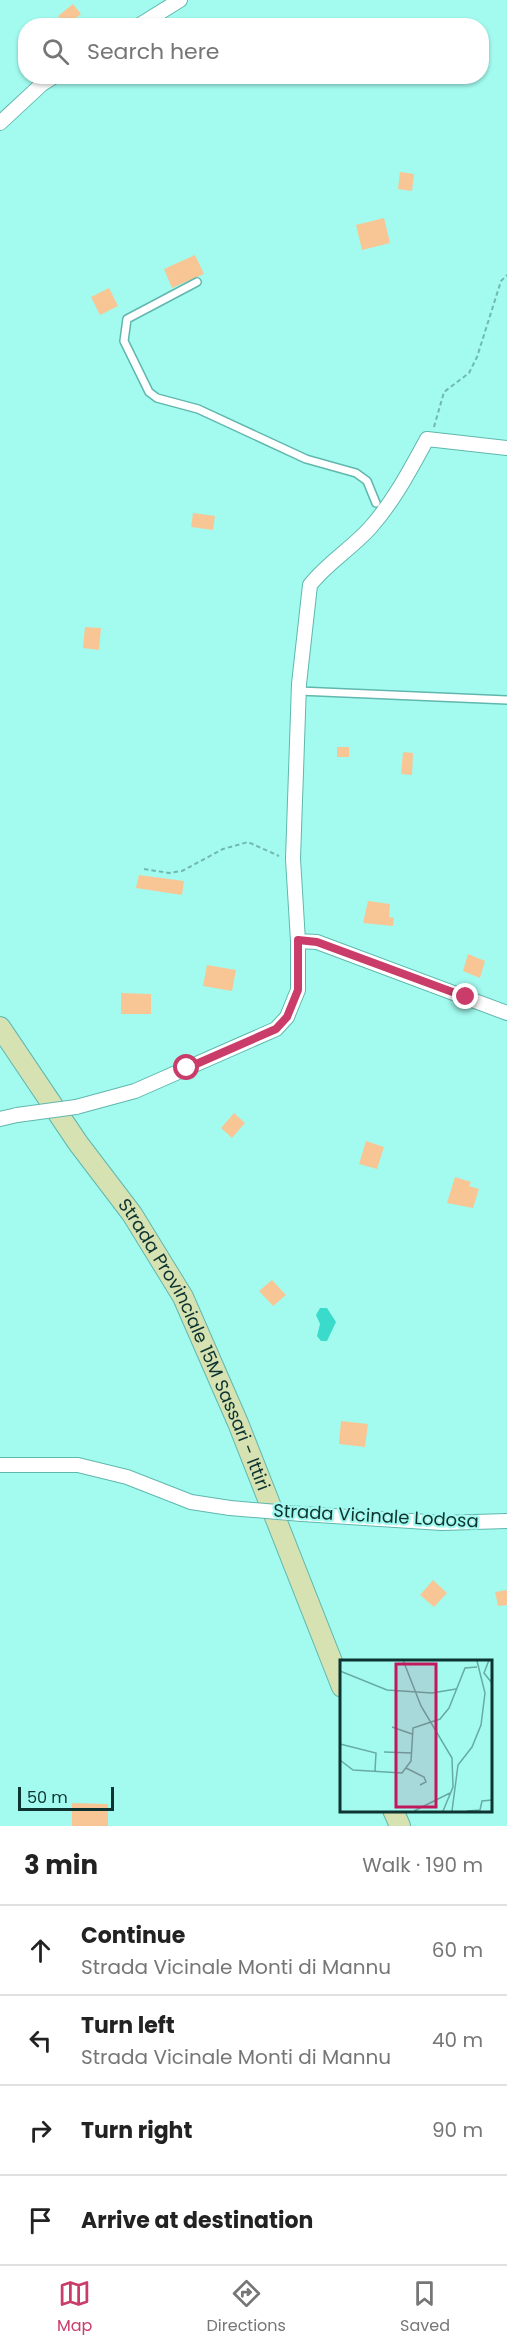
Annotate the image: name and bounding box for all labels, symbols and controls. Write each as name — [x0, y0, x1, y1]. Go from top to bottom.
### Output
search box — [18, 18, 489, 84]
icon: search — [39, 35, 72, 68]
text: Search here — [87, 36, 220, 67]
route end — [452, 983, 478, 1009]
route start — [173, 1054, 199, 1080]
street label: Strada Provinciale 15M Sassari - Ittiri — [112, 1193, 276, 1494]
street label: Strada Vicinale Lodosa — [273, 1498, 479, 1533]
inset map — [340, 1660, 492, 1811]
scale bar — [18, 1784, 114, 1812]
text: 50 m — [27, 1786, 68, 1809]
text: 3 min — [24, 1847, 98, 1883]
text: Walk · 190 m — [362, 1851, 483, 1879]
text: Continue — [81, 1920, 185, 1951]
icon: ahead — [24, 1934, 57, 1967]
text: 60 m — [432, 1936, 483, 1964]
text: Strada Vicinale Monti di Mannu — [81, 1953, 391, 1981]
text: Turn left — [81, 2010, 175, 2041]
icon: left — [24, 2024, 57, 2057]
text: 40 m — [432, 2026, 483, 2054]
text: Strada Vicinale Monti di Mannu — [81, 2043, 391, 2071]
icon: right — [24, 2114, 57, 2147]
text: Turn right — [81, 2115, 192, 2146]
text: 90 m — [432, 2116, 483, 2144]
icon: arrive — [24, 2204, 57, 2237]
text: Arrive at destination — [81, 2205, 313, 2236]
tab: Map — [57, 2277, 92, 2338]
tab: Directions — [207, 2277, 286, 2338]
tab: Saved — [400, 2277, 450, 2338]

